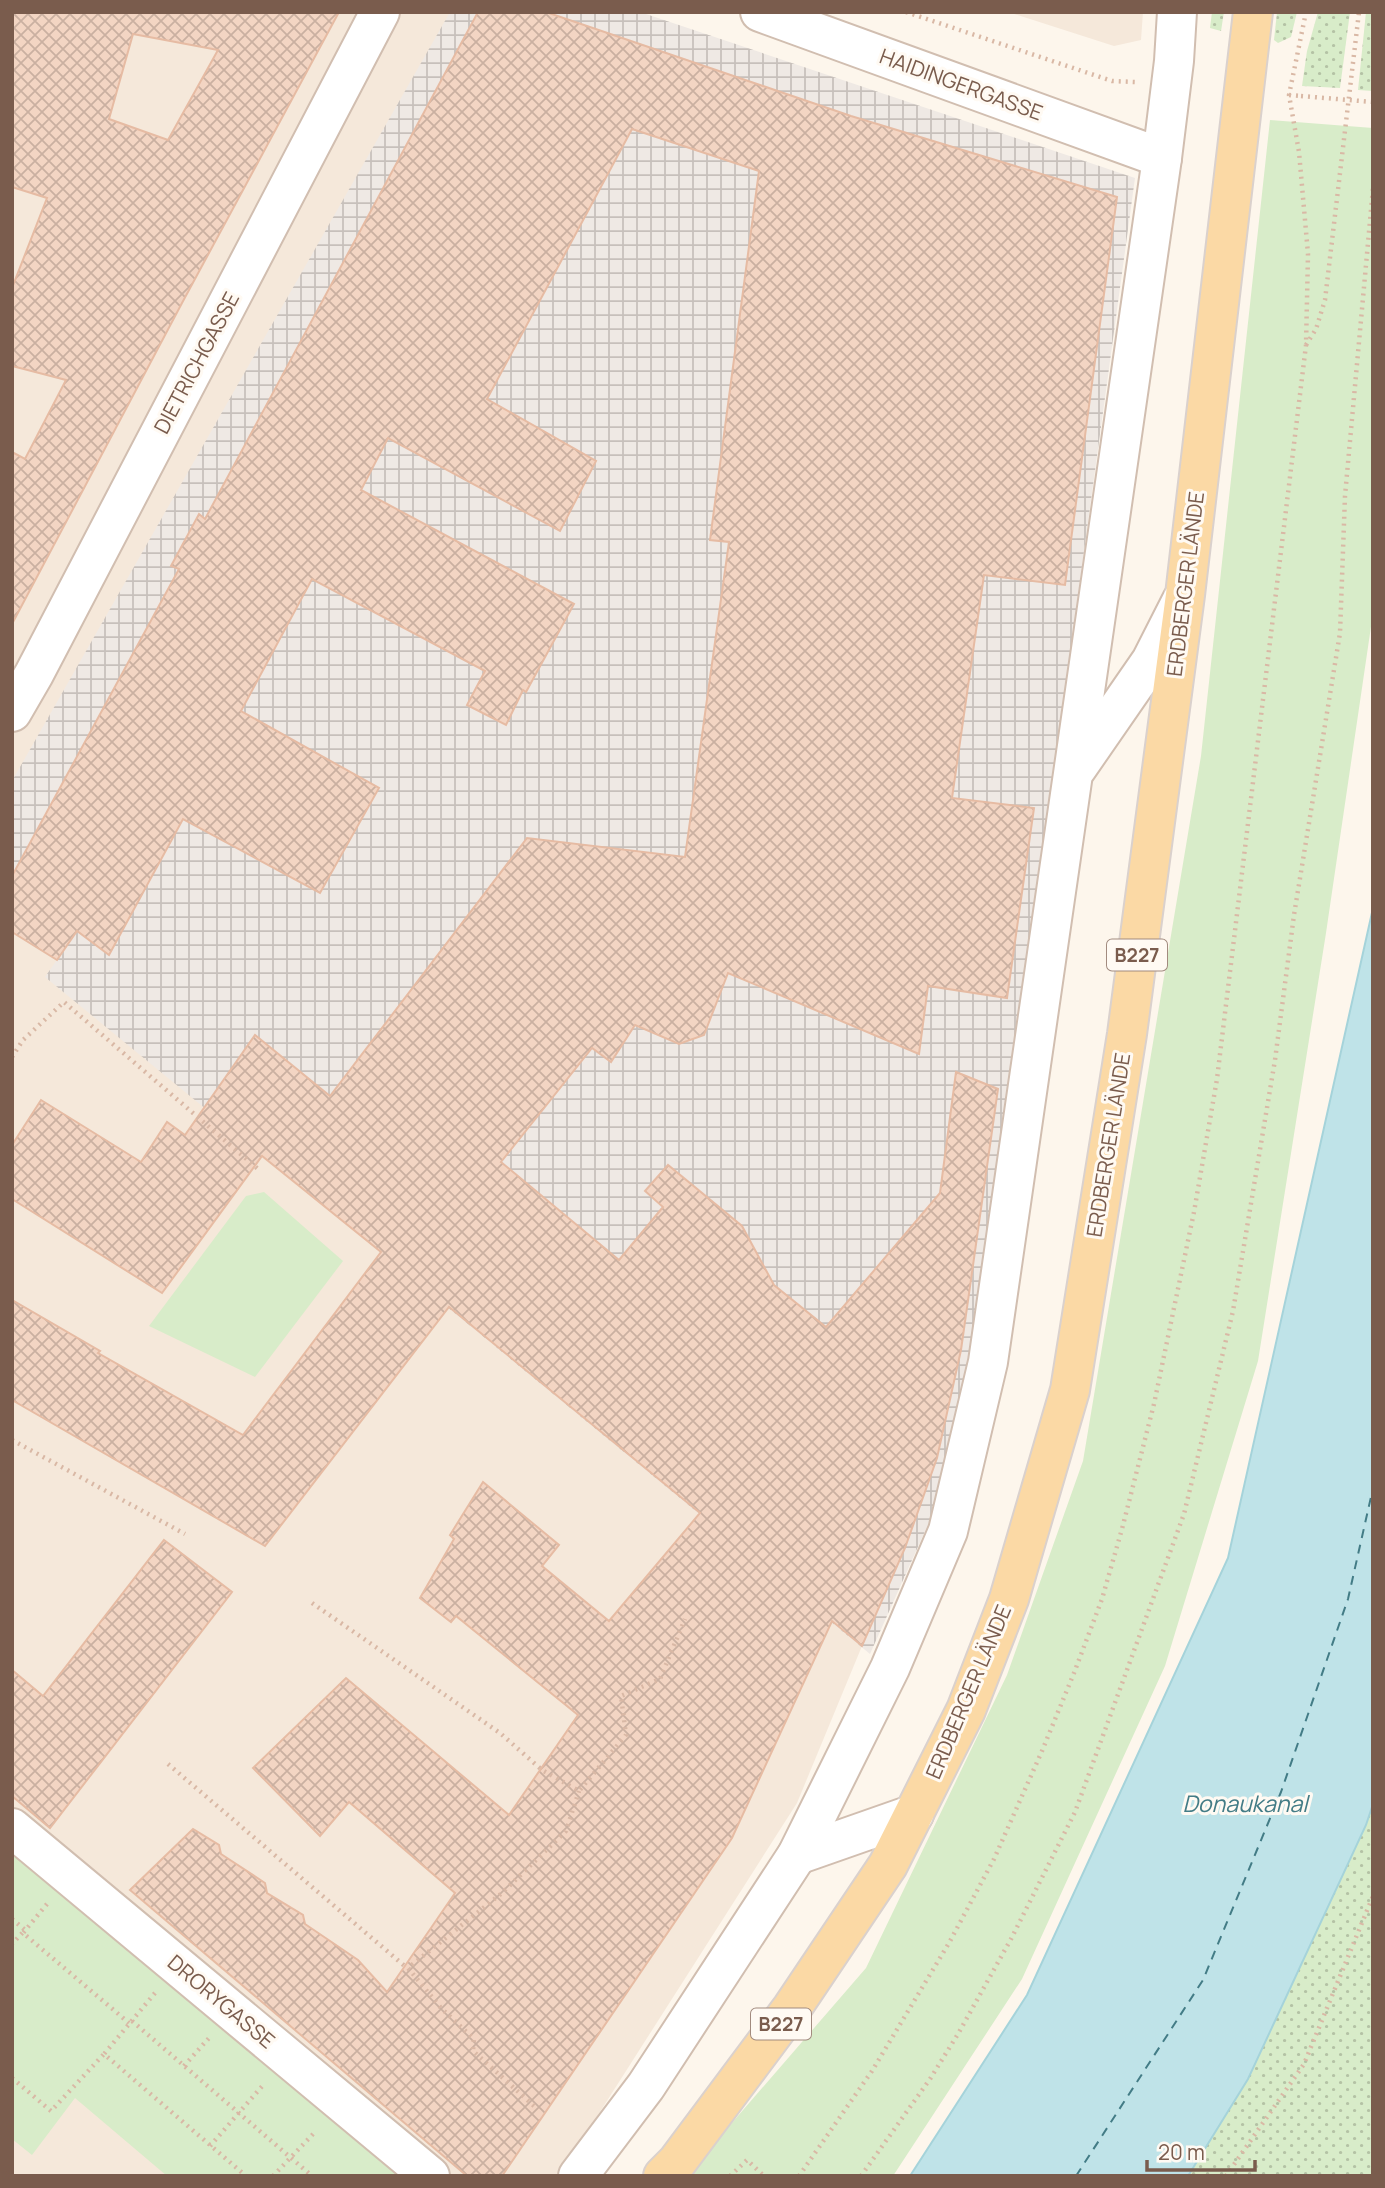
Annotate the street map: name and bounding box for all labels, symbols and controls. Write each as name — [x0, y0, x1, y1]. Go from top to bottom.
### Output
street label: HAIDINGERGASSE — [876, 42, 1047, 127]
street label: DIETRICHGASSE — [147, 287, 245, 438]
street label: ERDBERGER LÄNDE — [1160, 490, 1210, 678]
road number: B227 — [1107, 939, 1167, 970]
street label: ERDBERGER LÄNDE — [1080, 1051, 1136, 1239]
street label: ERDBERGER LÄNDE — [919, 1600, 1017, 1783]
water label: Donaukanal — [1182, 1787, 1310, 1819]
street label: DRORYGASSE — [162, 1948, 281, 2054]
road number: B227 — [751, 2008, 811, 2040]
scale bar — [1147, 2128, 1256, 2172]
text: 20 m — [1158, 2138, 1205, 2166]

